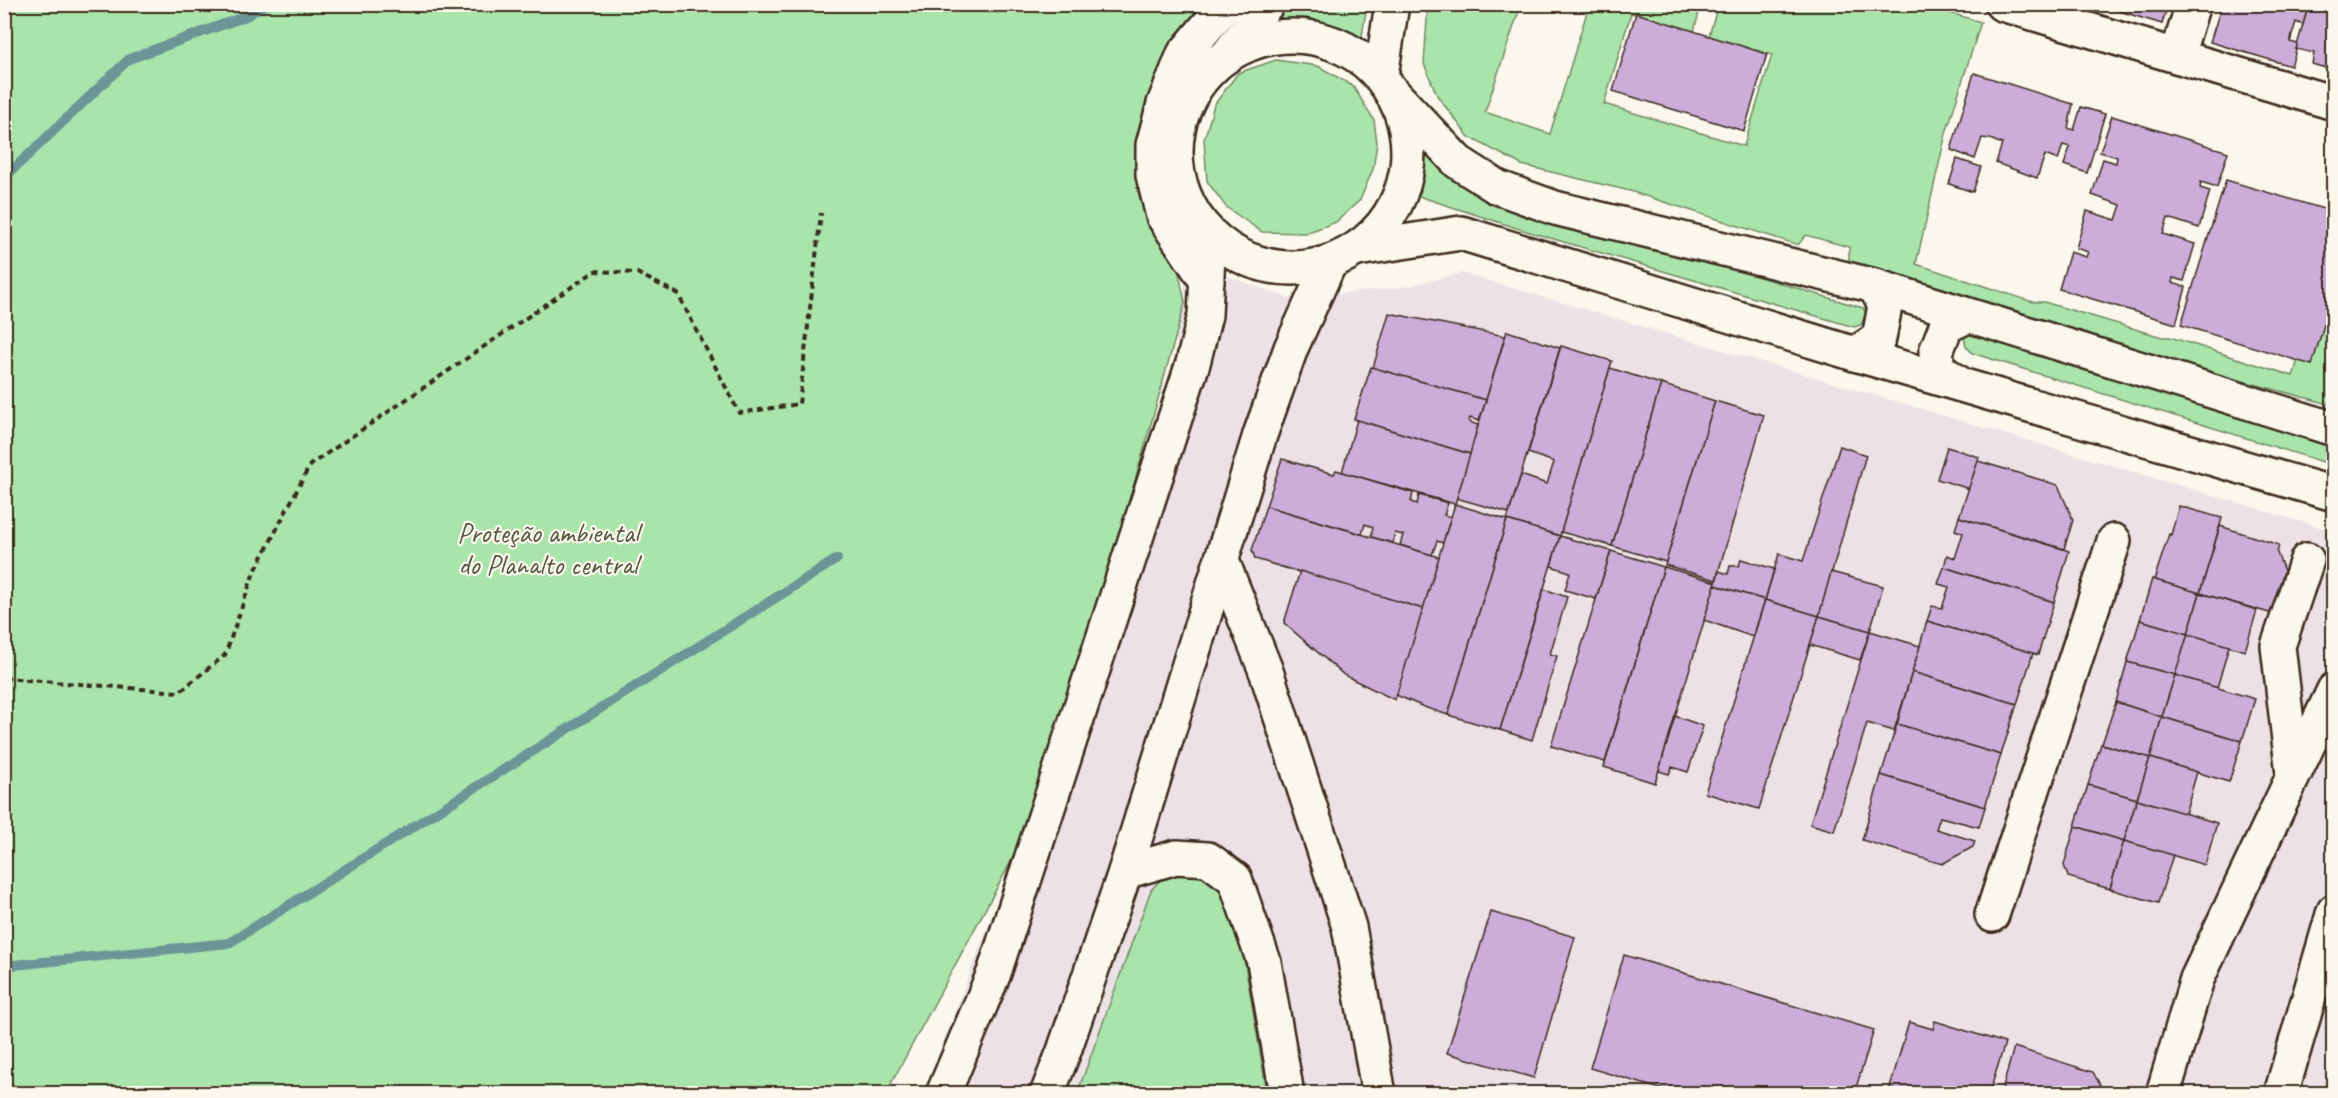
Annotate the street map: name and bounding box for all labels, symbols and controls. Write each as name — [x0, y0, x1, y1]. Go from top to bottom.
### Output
park label: Proteção ambiental do Planalto central — [457, 515, 644, 582]

